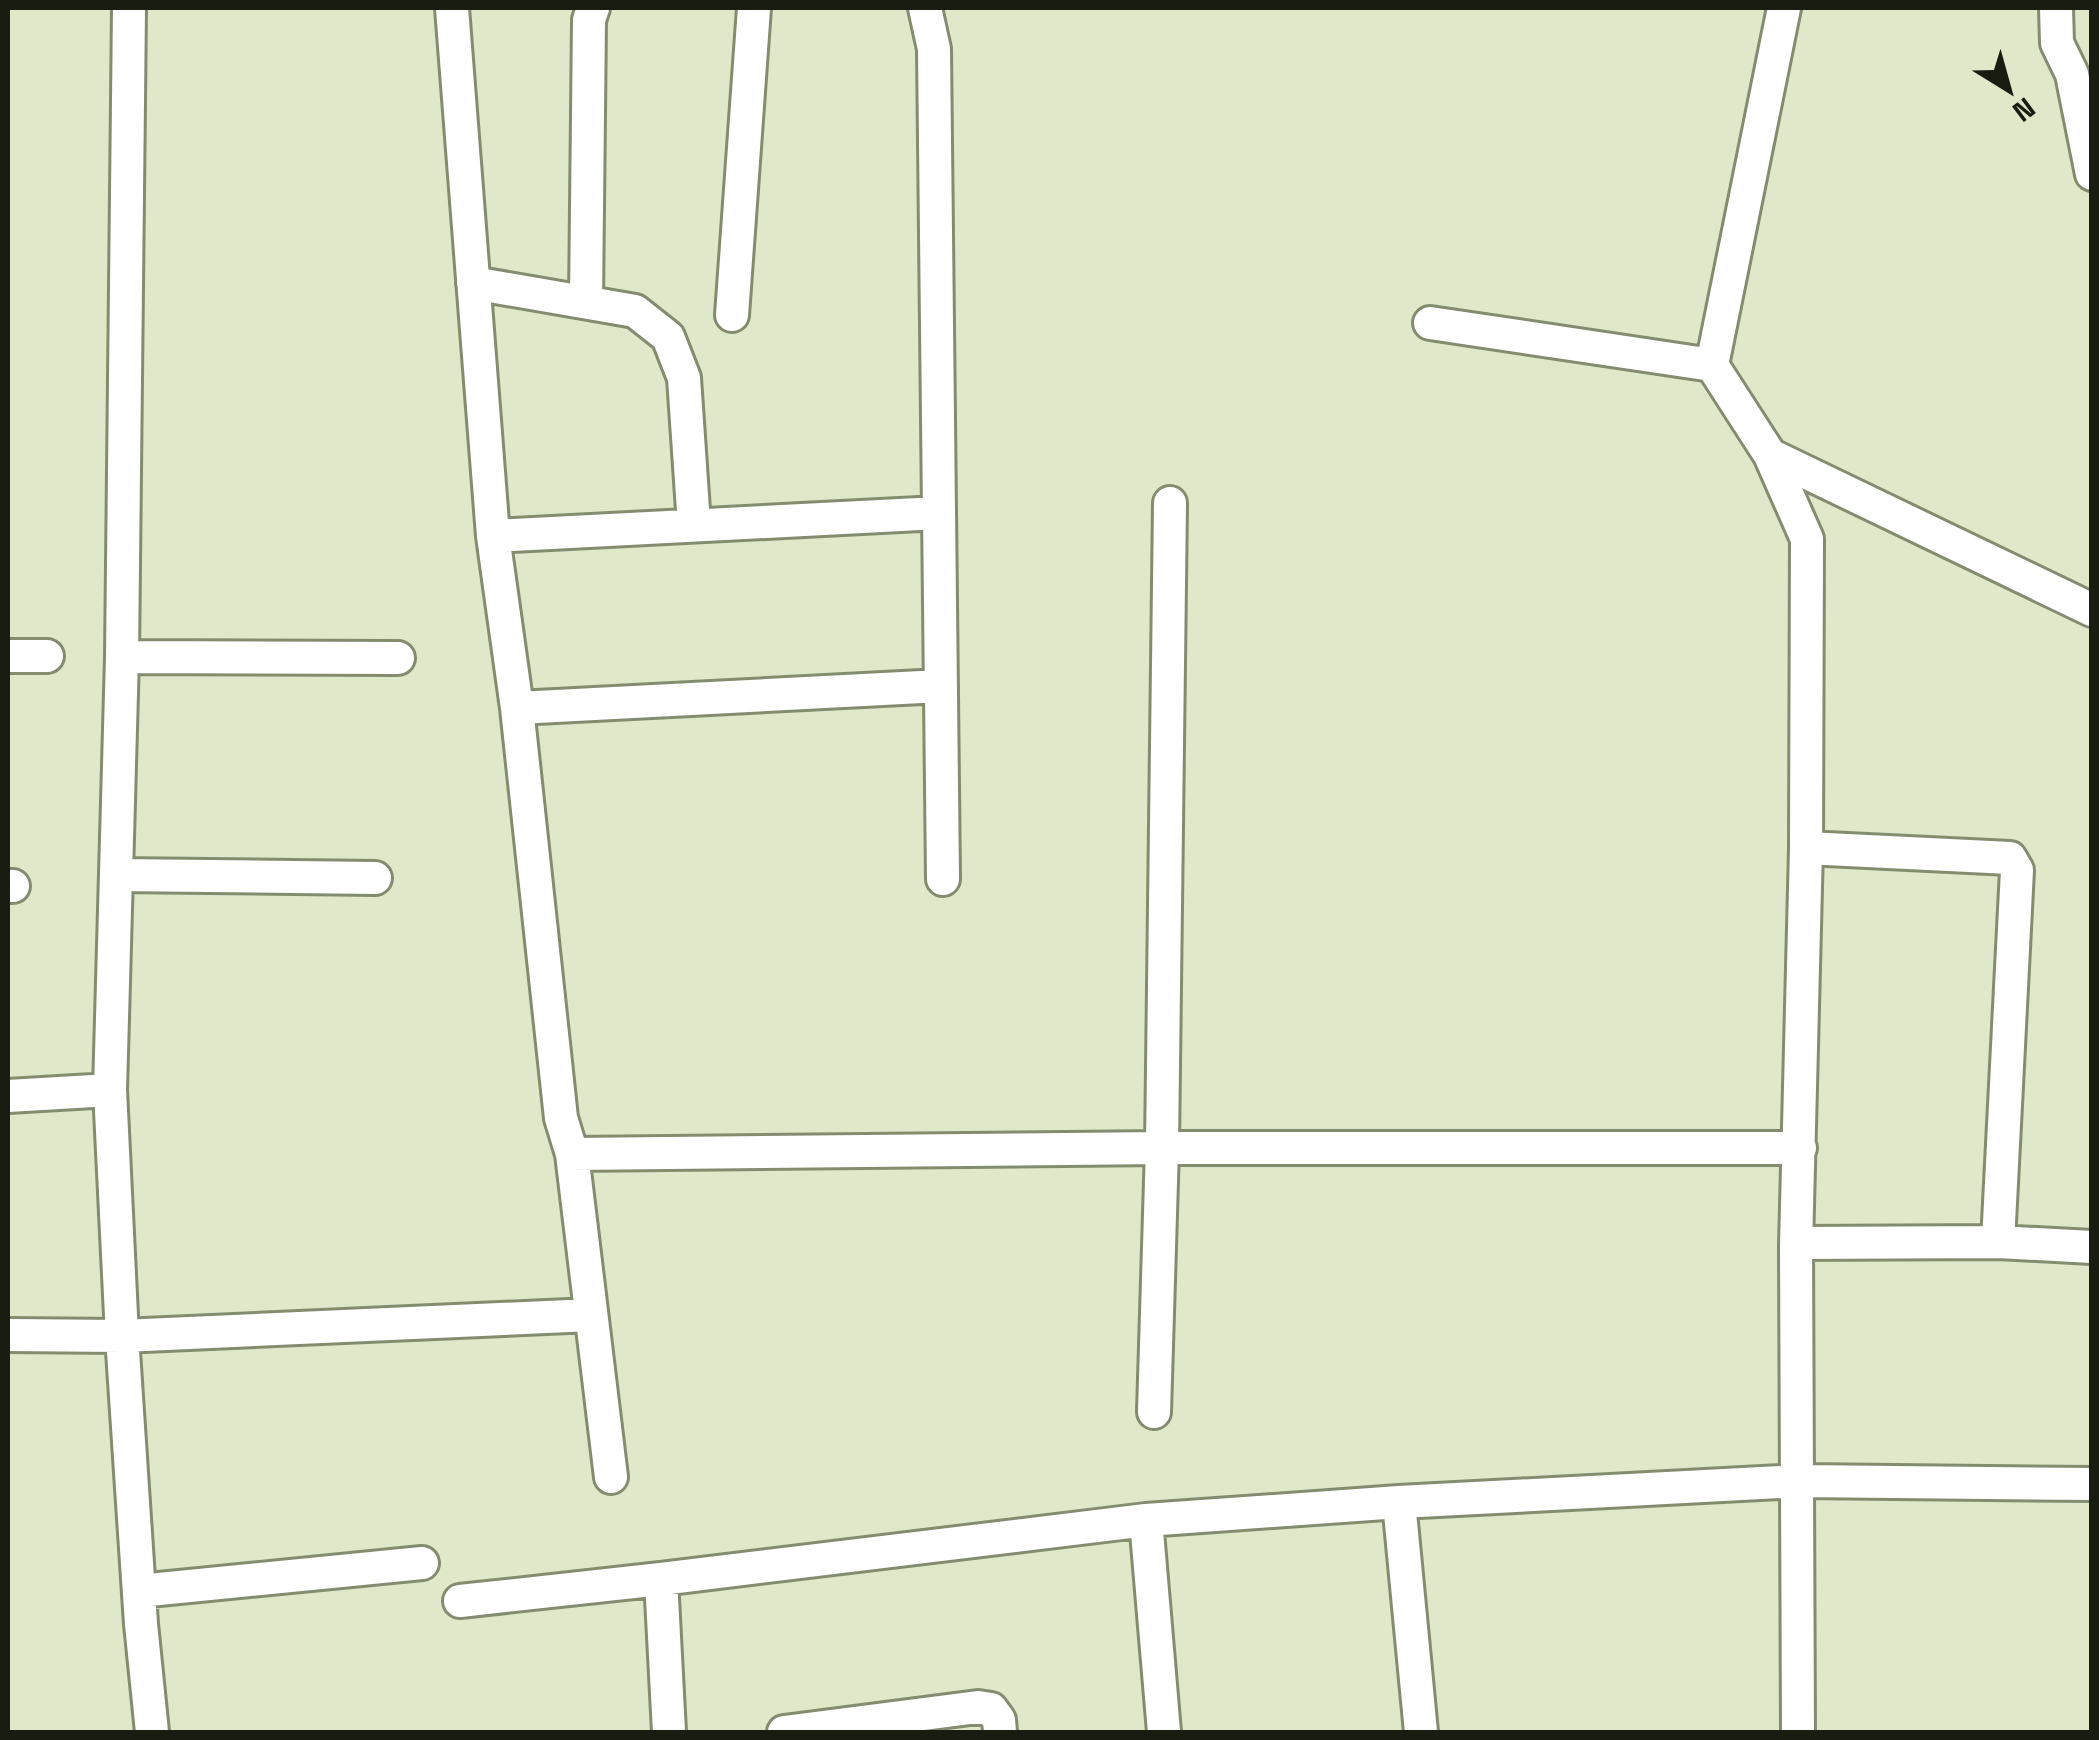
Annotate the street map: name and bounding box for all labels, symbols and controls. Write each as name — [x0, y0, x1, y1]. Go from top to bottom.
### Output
north arrow — [1959, 40, 2059, 140]
text: N — [2006, 90, 2042, 130]

